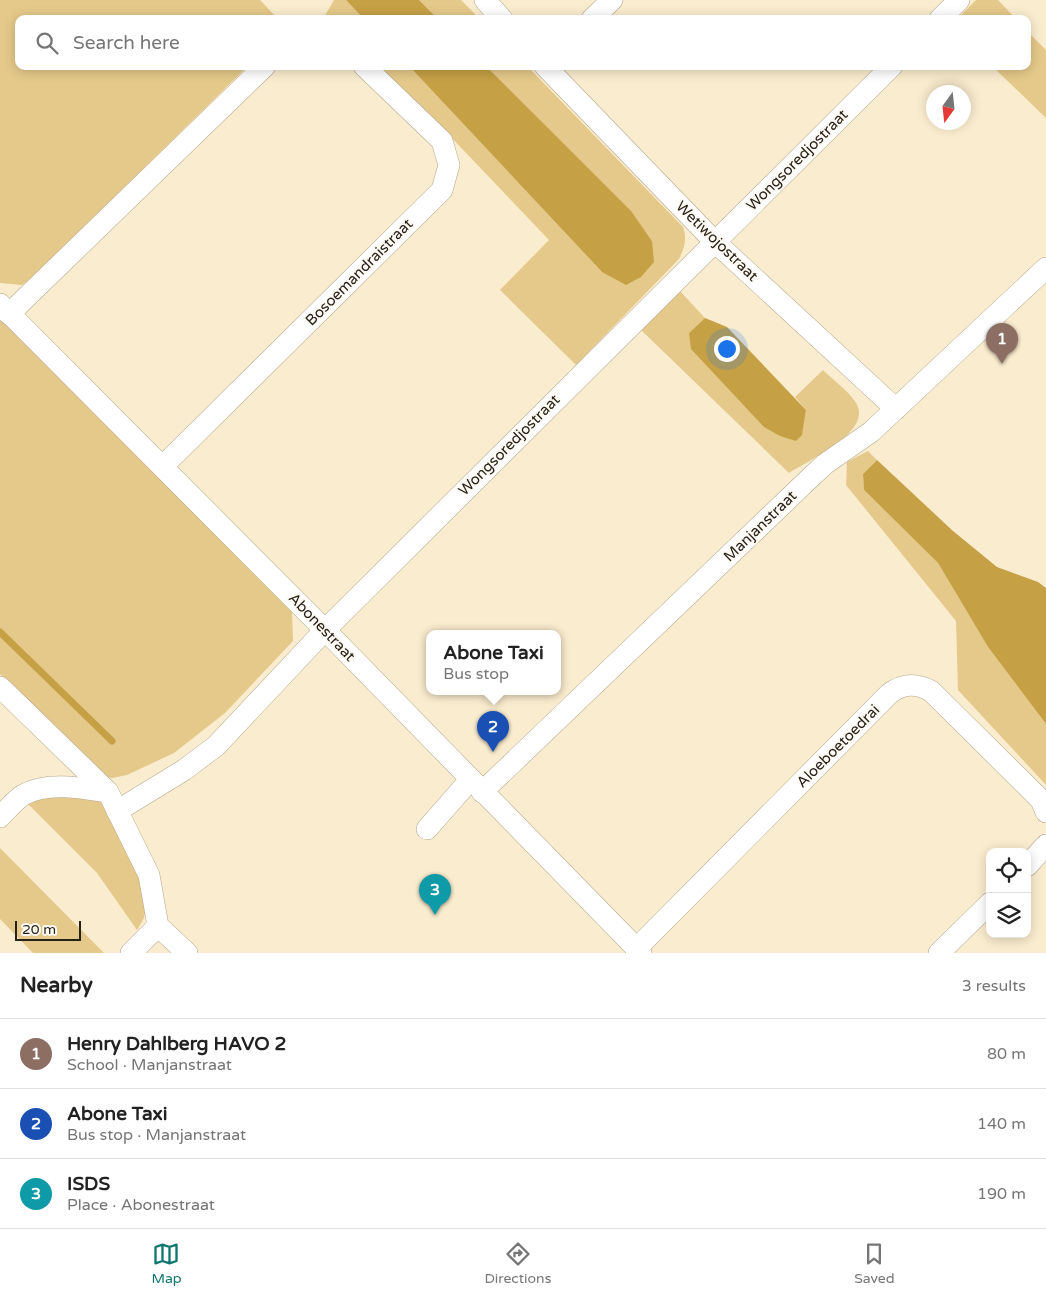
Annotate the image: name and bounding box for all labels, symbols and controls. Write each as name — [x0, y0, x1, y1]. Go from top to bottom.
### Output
search box — [15, 15, 1031, 70]
icon: search — [33, 29, 61, 57]
text: Search here — [73, 32, 180, 54]
north arrow — [926, 85, 971, 130]
street label: Wongsoredjostraat — [743, 105, 852, 214]
street label: Wetiwojostraat — [672, 197, 762, 285]
street label: Bosoemandraistraat — [302, 215, 416, 329]
pin: 1 — [986, 323, 1018, 364]
your location — [714, 336, 740, 362]
street label: Wongsoredjostraat — [455, 390, 564, 499]
street label: Manjanstraat — [720, 487, 800, 565]
street label: Abonestraat — [285, 589, 359, 665]
popup — [426, 630, 561, 695]
text: Abone Taxi — [443, 642, 544, 664]
text: Bus stop — [443, 664, 509, 684]
street label: Aloeboetoedrai — [793, 701, 883, 791]
pin: 2 — [477, 711, 509, 752]
map controls — [986, 848, 1031, 938]
button: locate — [986, 848, 1031, 893]
pin: 3 — [419, 874, 451, 915]
button: layers — [986, 893, 1031, 938]
scale bar — [15, 918, 81, 941]
text: 20 m — [22, 921, 56, 938]
text: Nearby — [20, 973, 93, 998]
text: 3 results — [962, 976, 1026, 996]
text: Henry Dahlberg HAVO 2 — [67, 1033, 286, 1055]
text: 1 — [31, 1044, 41, 1064]
text: 80 m — [987, 1044, 1026, 1064]
text: School · Manjanstraat — [67, 1055, 232, 1075]
text: Abone Taxi — [67, 1103, 168, 1125]
text: 2 — [31, 1114, 41, 1134]
text: 140 m — [977, 1114, 1026, 1134]
text: Bus stop · Manjanstraat — [67, 1125, 246, 1145]
text: ISDS — [67, 1173, 110, 1195]
text: 3 — [31, 1184, 41, 1204]
text: 190 m — [977, 1184, 1026, 1204]
text: Place · Abonestraat — [67, 1195, 215, 1215]
tab: Map — [151, 1240, 182, 1287]
tab: Directions — [484, 1240, 551, 1287]
tab: Saved — [854, 1240, 895, 1287]

